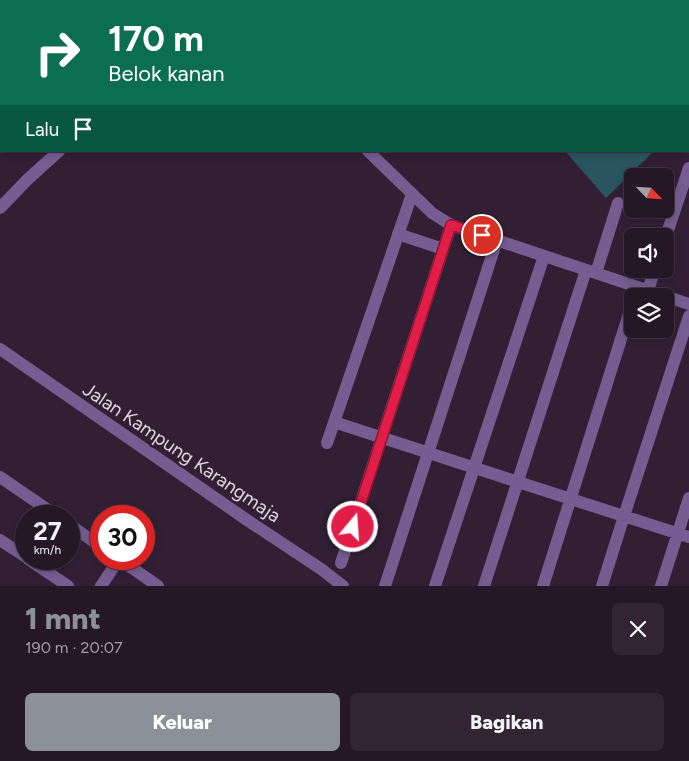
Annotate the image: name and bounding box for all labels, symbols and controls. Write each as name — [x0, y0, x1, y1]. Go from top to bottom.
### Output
text: 170 m — [108, 18, 204, 60]
icon: right — [25, 20, 90, 85]
text: Belok kanan — [108, 60, 225, 87]
icon: arrive — [69, 115, 97, 143]
text: Lalu — [25, 118, 59, 141]
north arrow — [624, 168, 674, 218]
map controls — [624, 168, 674, 338]
pin — [461, 214, 503, 256]
icon: arrive — [468, 221, 496, 249]
button: sound — [624, 228, 674, 278]
button: layers — [624, 288, 674, 338]
street label: Jalan Kampung Karangmaja — [78, 377, 285, 527]
position arrow — [326, 500, 378, 552]
speed limit sign: 30 — [90, 505, 155, 570]
text: 27 — [33, 516, 62, 546]
text: km/h — [34, 543, 61, 557]
text: 1 mnt — [25, 600, 101, 637]
button: close — [612, 603, 664, 655]
text: 190 m · 20:07 — [25, 638, 123, 657]
button: Keluar — [25, 693, 340, 751]
button: Bagikan — [350, 693, 664, 751]

